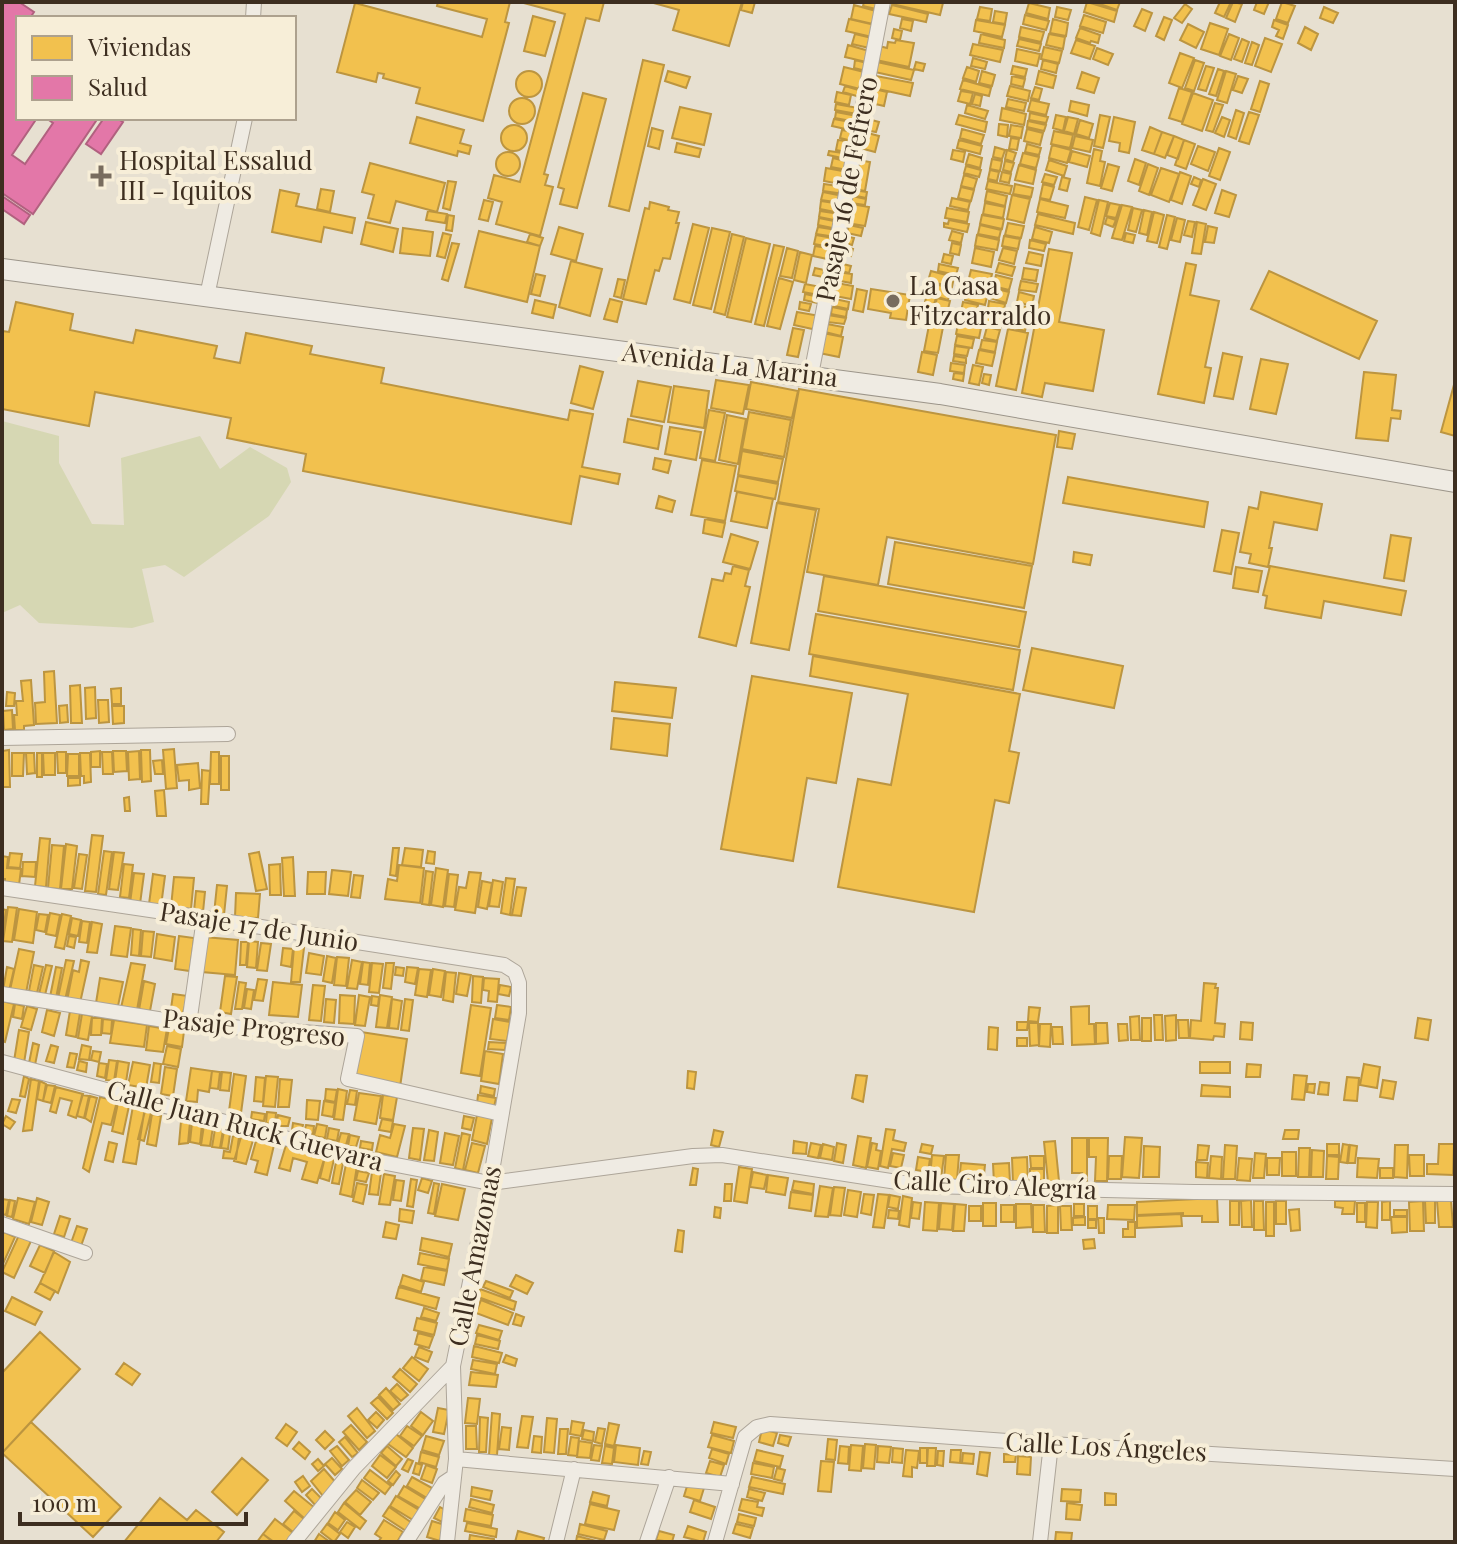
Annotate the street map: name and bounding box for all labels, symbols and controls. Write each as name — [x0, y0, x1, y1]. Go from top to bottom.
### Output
legend — [16, 16, 296, 120]
text: Viviendas — [87, 30, 191, 62]
text: Salud — [88, 70, 148, 102]
street label: Pasaje 16 de Fefrero — [807, 73, 885, 304]
place label: Hospital Essalud III - Iquitos — [119, 142, 313, 207]
marker: Hospital Essalud III - Iquitos — [90, 165, 112, 187]
place label: La Casa Fitzcarraldo — [909, 267, 1051, 332]
marker: La Casa Fitzcarraldo — [884, 292, 902, 310]
street label: Avenida La Marina — [619, 333, 840, 394]
street label: Pasaje 17 de Junio — [157, 893, 361, 959]
street label: Pasaje Progreso — [161, 1000, 347, 1053]
street label: Calle Juan Ruck Guevara — [103, 1071, 387, 1178]
street label: Calle Ciro Alegría — [892, 1161, 1098, 1206]
street label: Calle Amazonas — [439, 1162, 508, 1349]
street label: Calle Los Ángeles — [1004, 1423, 1208, 1468]
scale bar — [20, 1476, 246, 1526]
text: 100 m — [32, 1486, 97, 1518]

